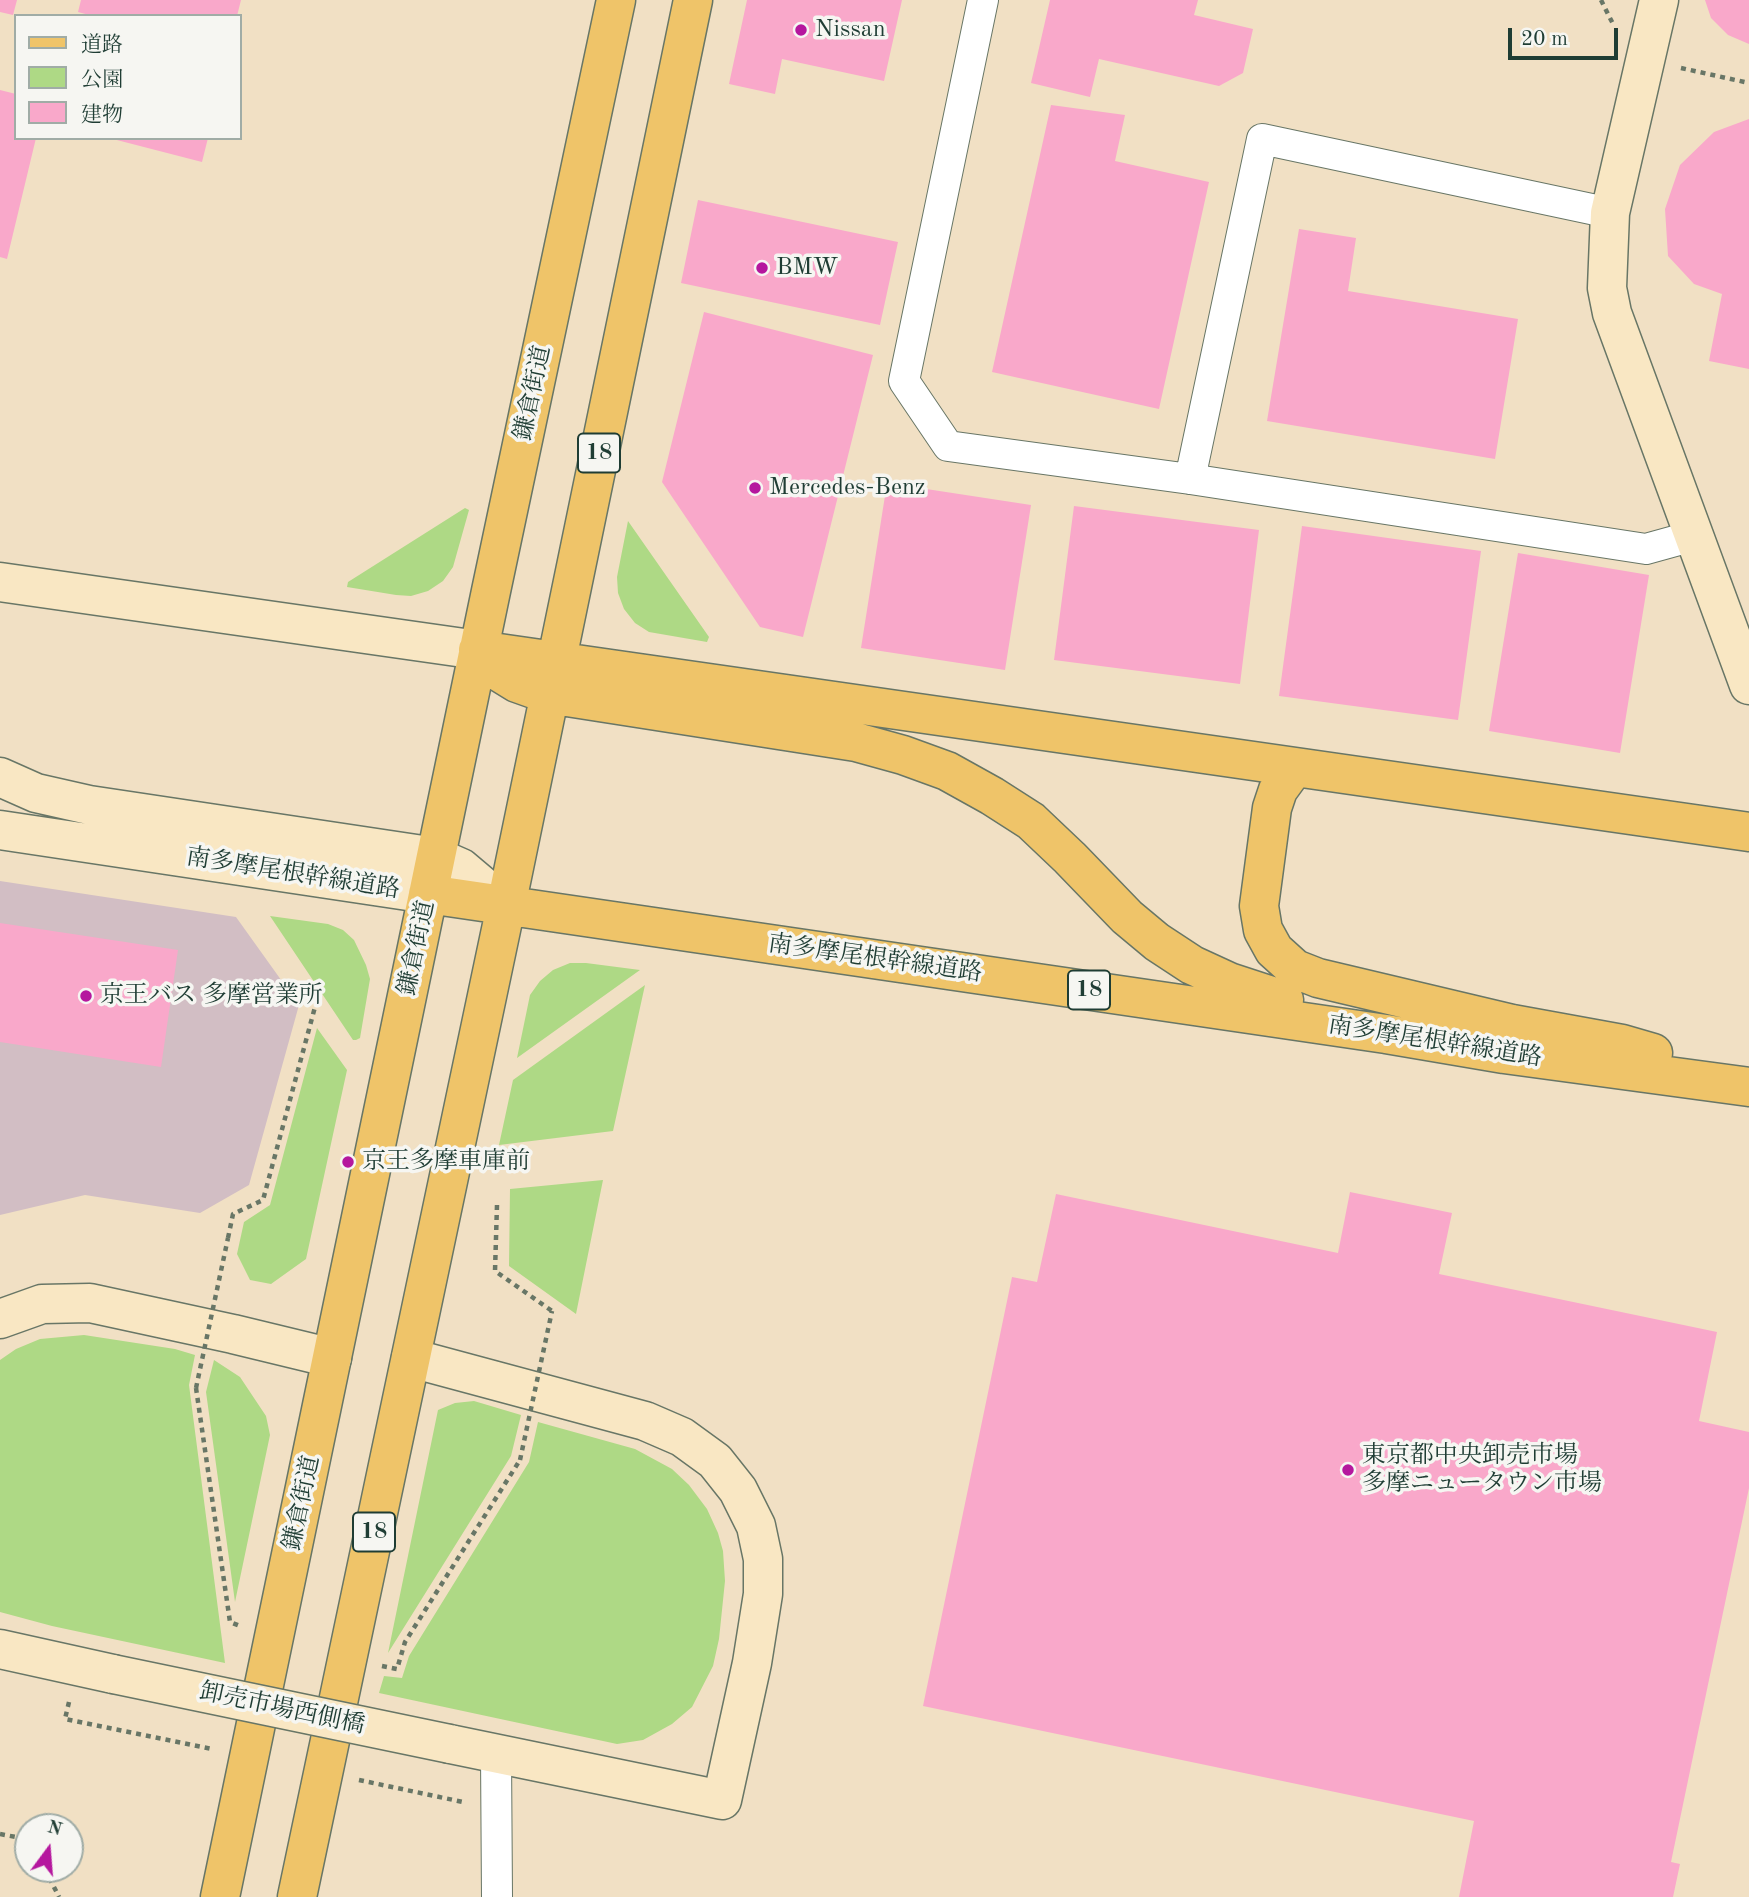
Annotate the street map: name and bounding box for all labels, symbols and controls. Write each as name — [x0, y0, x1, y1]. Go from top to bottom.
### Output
legend — [14, 14, 242, 140]
scale bar — [1511, 14, 1621, 58]
place label: Nissan — [815, 16, 886, 44]
marker: Nissan — [793, 22, 809, 38]
text: 20 m — [1521, 29, 1568, 50]
text: 道路 — [81, 35, 123, 56]
text: 公園 — [81, 70, 123, 91]
text: 建物 — [81, 105, 123, 126]
place label: BMW — [776, 254, 838, 282]
marker: BMW — [754, 260, 770, 276]
street label: 鎌倉街道 — [509, 343, 557, 443]
road number: 18 — [578, 433, 620, 472]
place label: Mercedes-Benz — [769, 474, 925, 502]
marker: Mercedes-Benz — [747, 480, 763, 496]
street label: 南多摩尾根幹線道路 — [184, 843, 402, 905]
street label: 鎌倉街道 — [393, 898, 441, 998]
street label: 南多摩尾根幹線道路 — [766, 930, 984, 988]
road number: 18 — [1068, 970, 1110, 1009]
place label: 京王バス 多摩営業所 — [100, 982, 323, 1010]
marker: 京王バス 多摩営業所 — [78, 988, 94, 1004]
street label: 南多摩尾根幹線道路 — [1326, 1011, 1544, 1073]
place label: 京王多摩車庫前 — [362, 1148, 530, 1176]
marker: 京王多摩車庫前 — [340, 1154, 356, 1170]
place label: 東京都中央卸売市場 多摩ニュータウン市場 — [1362, 1442, 1602, 1498]
street label: 鎌倉街道 — [278, 1453, 326, 1553]
marker: 東京都中央卸売市場 多摩ニュータウン市場 — [1340, 1462, 1356, 1478]
road number: 18 — [353, 1512, 395, 1552]
street label: 卸売市場西側橋 — [197, 1677, 367, 1741]
north arrow — [14, 1813, 84, 1883]
text: N — [45, 1818, 64, 1840]

